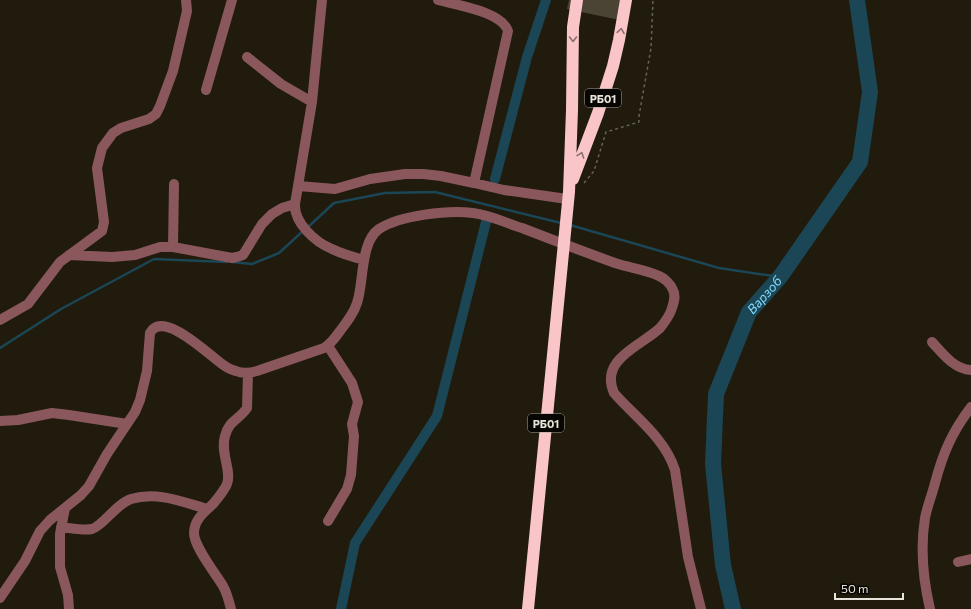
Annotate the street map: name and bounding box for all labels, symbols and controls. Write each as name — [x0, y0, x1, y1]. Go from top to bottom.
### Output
one-way arrow — [616, 28, 624, 35]
one-way arrow — [569, 36, 577, 42]
road number: РБ01 — [585, 89, 621, 107]
one-way arrow — [577, 152, 585, 159]
water label: Варзоб — [743, 272, 786, 317]
road number: РБ01 — [528, 414, 564, 432]
scale bar — [835, 575, 903, 601]
text: 50 m — [841, 581, 869, 595]

